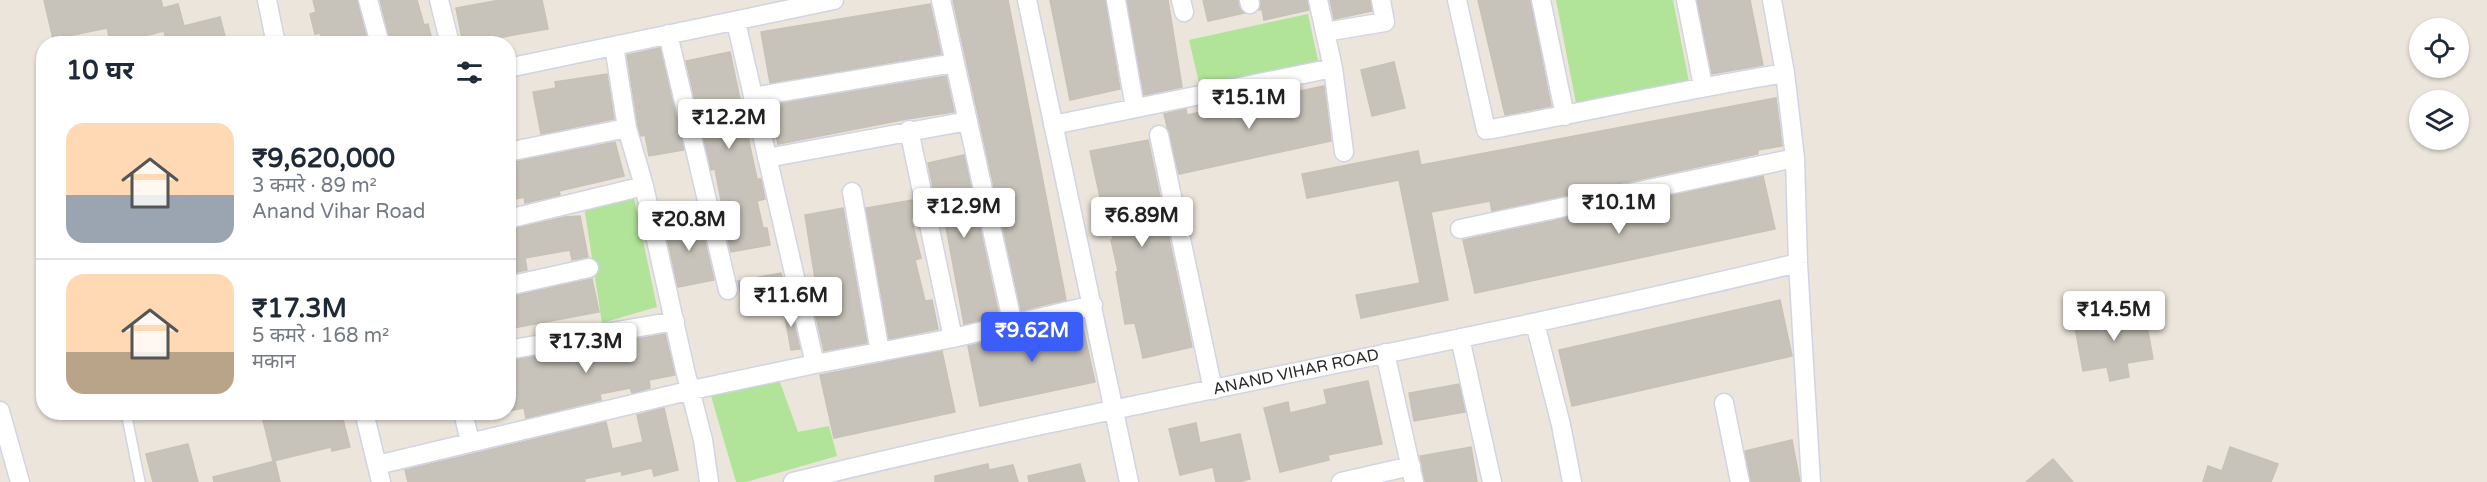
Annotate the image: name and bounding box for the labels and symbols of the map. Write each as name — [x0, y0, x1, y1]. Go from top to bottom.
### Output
pin: ₹15.1M — [1200, 79, 1298, 130]
pin: ₹12.2M — [680, 99, 778, 150]
pin: ₹10.1M — [1570, 184, 1668, 235]
pin: ₹12.9M — [915, 188, 1013, 239]
pin: ₹6.89M — [1093, 197, 1191, 248]
pin: ₹20.8M — [640, 201, 738, 252]
pin: ₹11.6M — [742, 277, 840, 328]
pin: ₹14.5M — [2065, 291, 2163, 342]
pin: ₹9.62M — [983, 312, 1081, 363]
pin: ₹17.3M — [537, 323, 635, 374]
street label: ANAND VIHAR ROAD — [1211, 345, 1381, 399]

